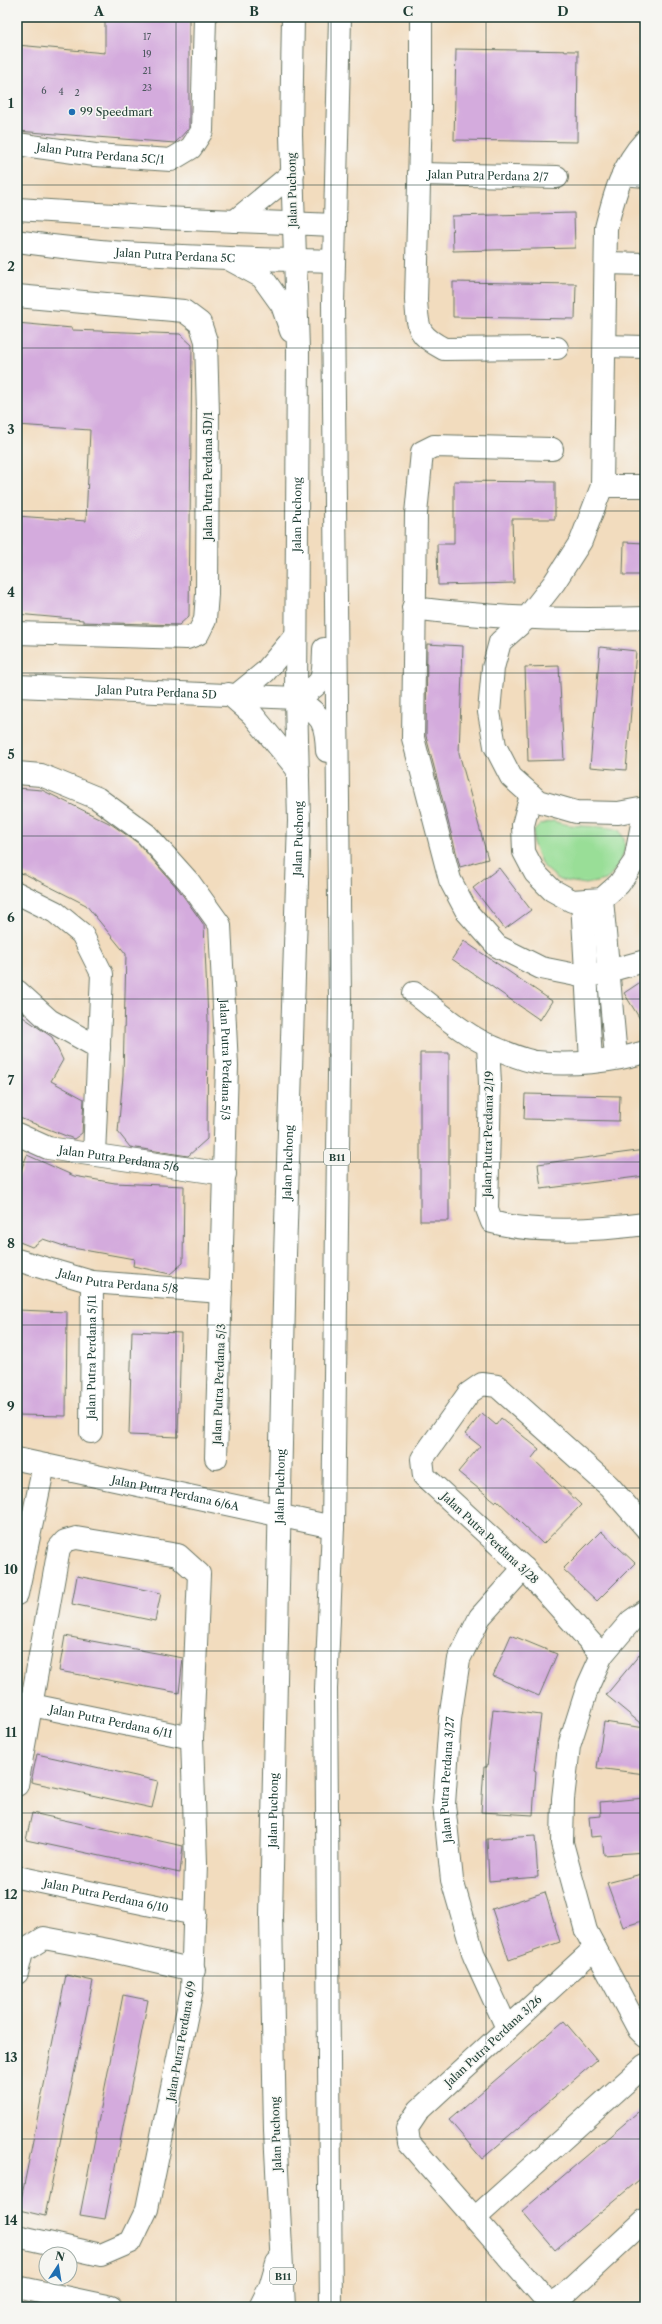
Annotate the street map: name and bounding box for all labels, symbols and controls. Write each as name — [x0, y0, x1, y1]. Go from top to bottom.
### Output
text: A — [93, 3, 105, 19]
text: B — [249, 3, 259, 19]
text: C — [403, 3, 413, 19]
text: D — [557, 3, 569, 19]
house number: 17 — [143, 31, 152, 42]
house number: 19 — [142, 48, 152, 59]
house number: 21 — [143, 65, 152, 76]
house number: 23 — [142, 82, 152, 93]
house number: 6 — [41, 85, 47, 96]
house number: 4 — [58, 86, 64, 97]
house number: 2 — [74, 87, 80, 98]
text: 1 — [8, 95, 14, 111]
place label: 99 Speedmart — [80, 105, 153, 119]
marker: 99 Speedmart — [67, 107, 77, 117]
street label: Jalan Putra Perdana 5C/1 — [34, 140, 165, 167]
street label: Jalan Puchong — [284, 152, 300, 229]
street label: Jalan Putra Perdana 2/7 — [425, 167, 549, 184]
street label: Jalan Putra Perdana 5C — [113, 245, 235, 265]
text: 2 — [7, 258, 15, 274]
street label: Jalan Putra Perdana 5D/1 — [201, 411, 215, 542]
text: 3 — [7, 421, 15, 437]
street label: Jalan Puchong — [290, 477, 304, 554]
text: 4 — [7, 584, 15, 600]
street label: Jalan Putra Perdana 5D — [95, 682, 217, 702]
text: 5 — [7, 746, 15, 762]
street label: Jalan Puchong — [290, 801, 306, 878]
text: 6 — [7, 909, 15, 925]
street label: Jalan Putra Perdana 5/3 — [217, 997, 234, 1121]
street label: Jalan Putra Perdana 2/19 — [480, 1071, 496, 1199]
text: 7 — [8, 1072, 15, 1088]
street label: Jalan Puchong — [280, 1125, 296, 1202]
street label: Jalan Putra Perdana 5/6 — [56, 1142, 181, 1174]
road number: B11 — [324, 1149, 350, 1165]
text: 8 — [7, 1235, 15, 1251]
street label: Jalan Putra Perdana 5/8 — [55, 1265, 179, 1296]
street label: Jalan Putra Perdana 5/11 — [84, 1294, 99, 1421]
street label: Jalan Putra Perdana 5/3 — [210, 1323, 228, 1447]
text: 9 — [7, 1398, 15, 1414]
street label: Jalan Puchong — [272, 1449, 288, 1526]
street label: Jalan Putra Perdana 6/6A — [108, 1472, 241, 1514]
street label: Jalan Putra Perdana 3/28 — [437, 1488, 542, 1587]
text: 10 — [4, 1561, 18, 1577]
street label: Jalan Putra Perdana 6/11 — [46, 1701, 174, 1741]
street label: Jalan Putra Perdana 3/27 — [437, 1715, 457, 1846]
text: 11 — [5, 1724, 17, 1740]
street label: Jalan Puchong — [265, 1773, 281, 1850]
street label: Jalan Putra Perdana 6/10 — [40, 1875, 170, 1915]
text: 12 — [4, 1886, 18, 1902]
street label: Jalan Putra Perdana 6/9 — [163, 1980, 198, 2104]
street label: Jalan Putra Perdana 3/26 — [440, 1992, 545, 2091]
text: 13 — [4, 2049, 18, 2065]
street label: Jalan Puchong — [268, 2096, 284, 2174]
text: 14 — [4, 2212, 18, 2228]
north arrow — [38, 2246, 78, 2286]
text: N — [54, 2248, 67, 2264]
road number: B11 — [270, 2268, 296, 2284]

